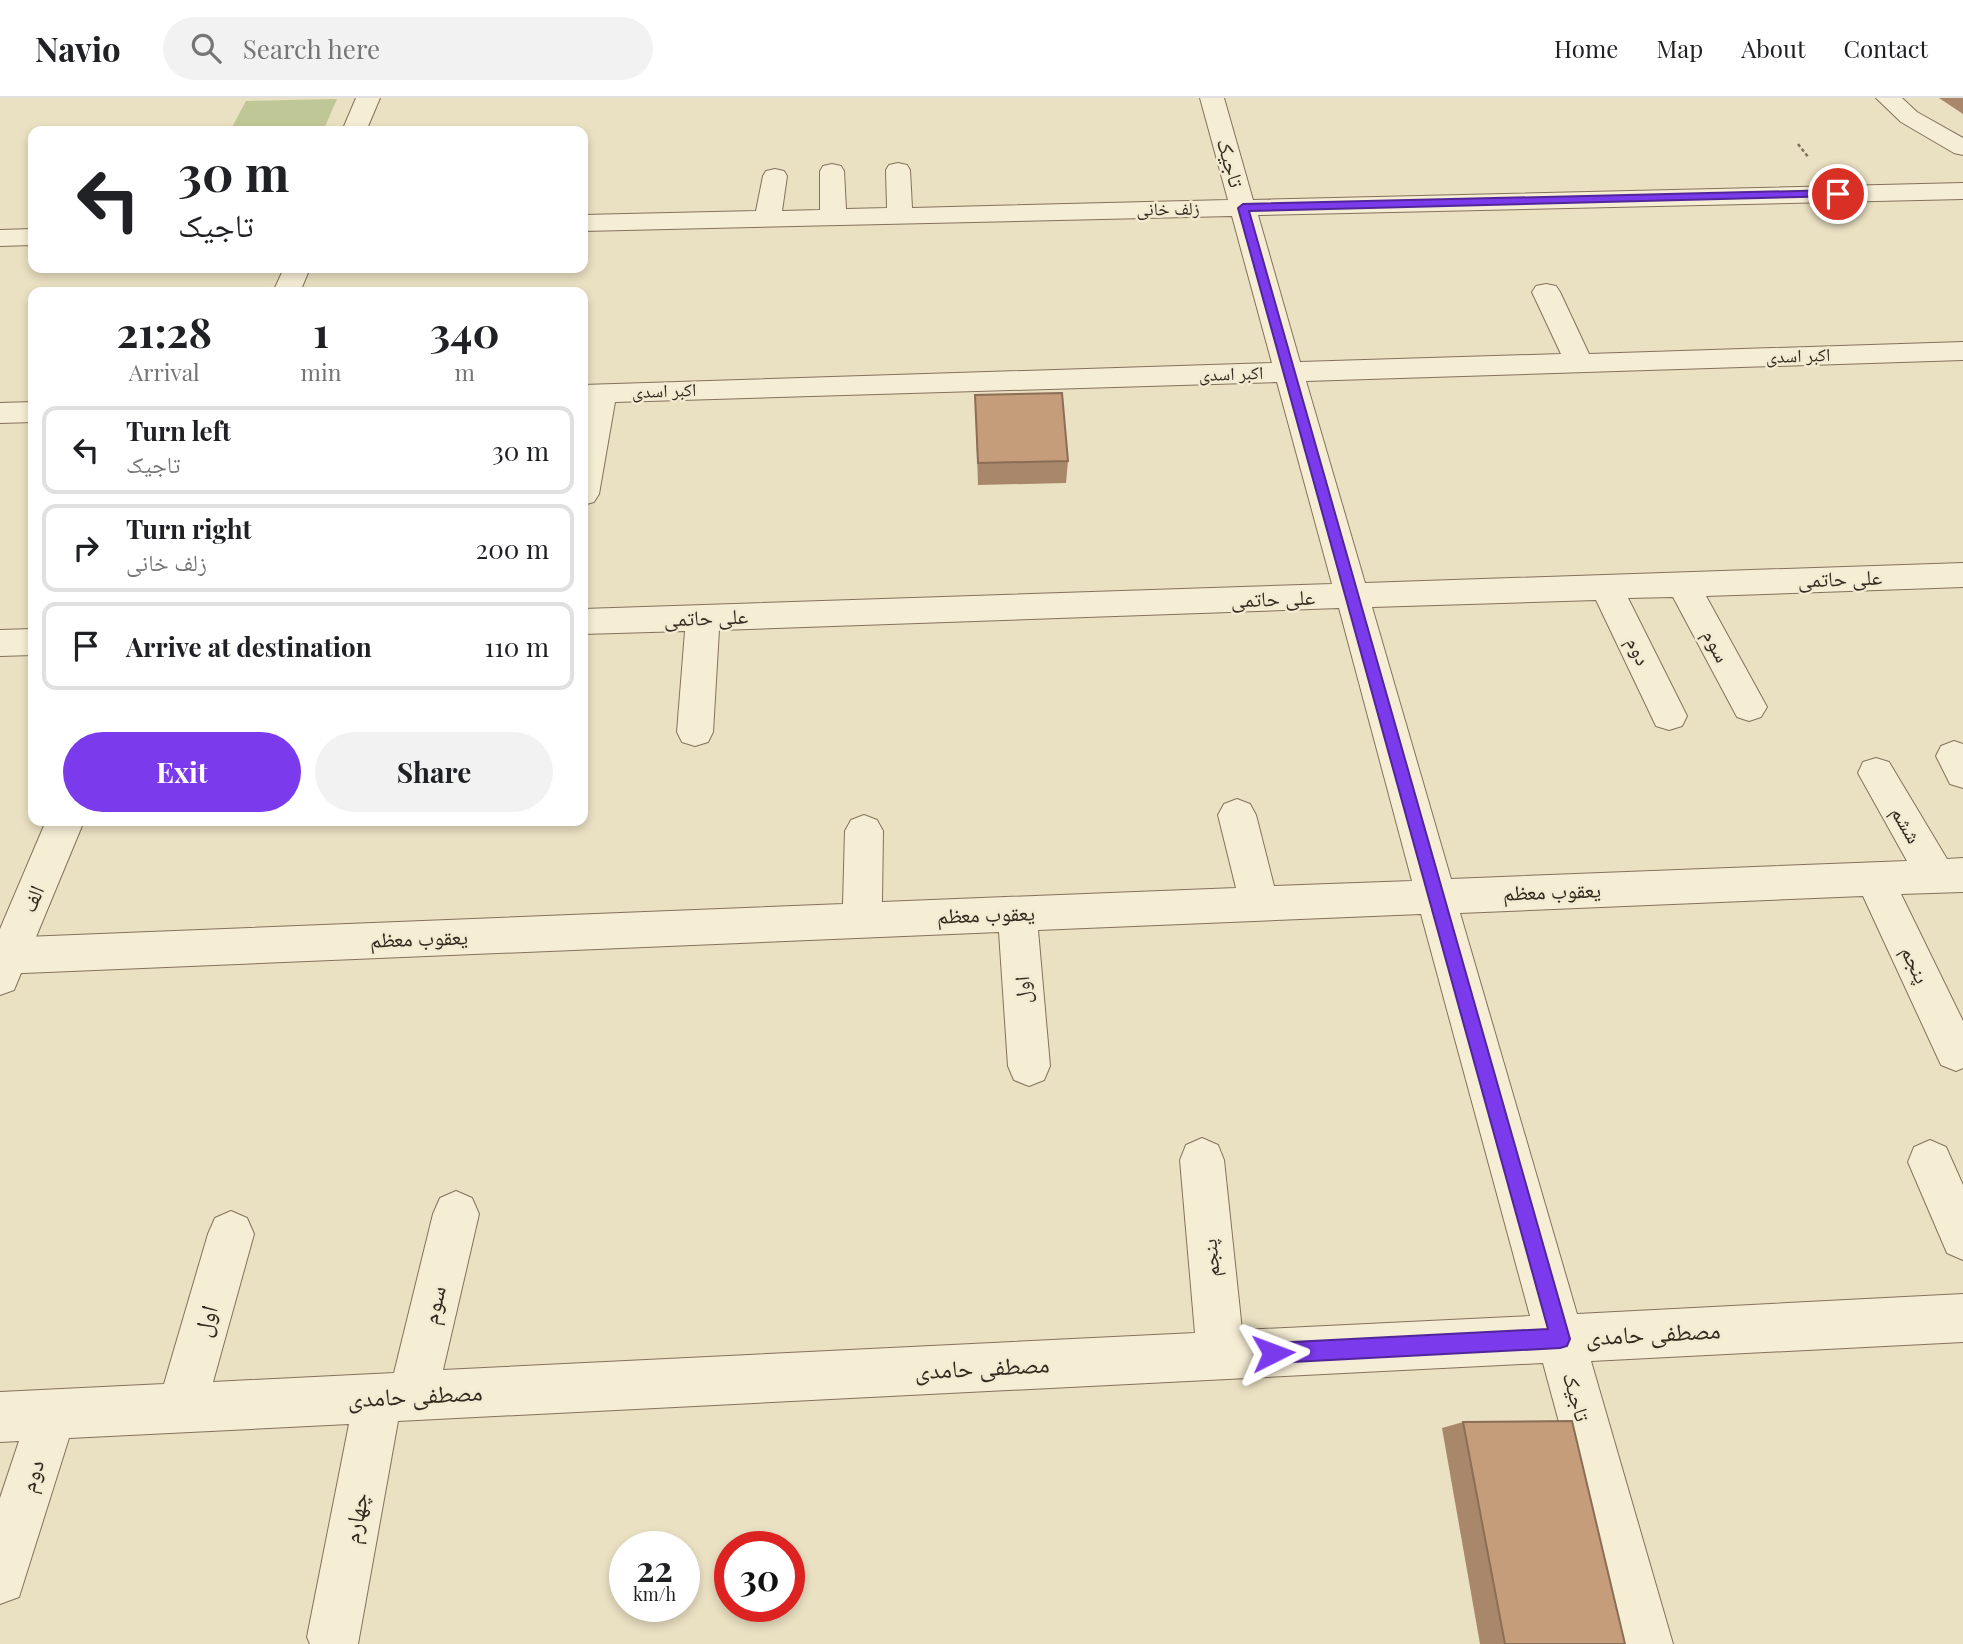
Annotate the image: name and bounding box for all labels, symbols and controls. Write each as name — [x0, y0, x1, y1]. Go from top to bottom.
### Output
search box — [163, 17, 653, 80]
text: Navio — [35, 26, 121, 70]
icon: search — [187, 29, 225, 67]
text: Search here — [243, 31, 380, 66]
text: Home — [1554, 32, 1618, 64]
text: Map — [1656, 32, 1703, 64]
text: About — [1741, 32, 1805, 64]
text: Contact — [1843, 32, 1928, 64]
street label: تاجیک — [1212, 135, 1252, 190]
text: 30 m — [178, 139, 289, 204]
icon: left — [63, 154, 154, 245]
pin — [1808, 164, 1868, 224]
icon: arrive — [1819, 175, 1857, 213]
street label: زلف خانی — [1136, 195, 1200, 221]
text: تاجیک — [178, 202, 254, 245]
text: 21:28 — [116, 303, 212, 359]
text: 1 — [313, 303, 329, 359]
text: 340 — [430, 303, 500, 359]
street label: اکبر اسدی — [1765, 342, 1831, 368]
text: Arrival — [129, 356, 200, 387]
text: min — [301, 356, 341, 387]
text: m — [455, 356, 475, 387]
street label: اکبر اسدی — [1198, 360, 1264, 386]
street label: اکبر اسدی — [631, 377, 697, 403]
text: Turn left — [126, 413, 231, 448]
icon: left — [67, 431, 105, 469]
text: 30 m — [492, 433, 549, 468]
text: تاجیک — [126, 448, 180, 479]
text: Turn right — [126, 511, 252, 546]
icon: right — [67, 529, 105, 567]
text: 200 m — [476, 531, 549, 566]
text: زلف خانی — [126, 546, 207, 577]
street label: علی حاتمی — [1797, 562, 1883, 593]
street label: علی حاتمی — [1230, 582, 1316, 613]
street label: علی حاتمی — [663, 601, 749, 632]
street label: سوم — [1696, 624, 1738, 668]
icon: arrive — [67, 627, 105, 665]
text: Arrive at destination — [126, 629, 372, 664]
text: 110 m — [485, 629, 549, 664]
street label: دوم — [1619, 631, 1659, 670]
button: Exit — [63, 732, 301, 812]
button: Share — [315, 732, 553, 812]
street label: ششم — [1884, 800, 1930, 849]
street label: یعقوب معظم — [1503, 874, 1601, 908]
street label: الف — [13, 881, 49, 916]
street label: یعقوب معظم — [937, 897, 1035, 931]
street label: یعقوب معظم — [370, 921, 468, 955]
street label: پنجم — [1894, 941, 1938, 988]
street label: اول — [1006, 976, 1036, 1005]
street label: پنجم — [1193, 1238, 1227, 1279]
street label: سوم — [412, 1282, 454, 1327]
street label: اول — [184, 1301, 224, 1340]
street label: مصطفی حامدی — [1585, 1312, 1721, 1352]
position arrow — [1236, 1316, 1310, 1390]
street label: مصطفی حامدی — [914, 1346, 1050, 1386]
street label: تاجیک — [1558, 1369, 1598, 1424]
street label: مصطفی حامدی — [347, 1374, 483, 1414]
street label: دوم — [10, 1455, 52, 1497]
street label: چهارم — [333, 1489, 377, 1546]
speed limit sign: 30 — [714, 1531, 805, 1622]
text: 22 — [636, 1544, 673, 1591]
text: km/h — [633, 1582, 676, 1606]

